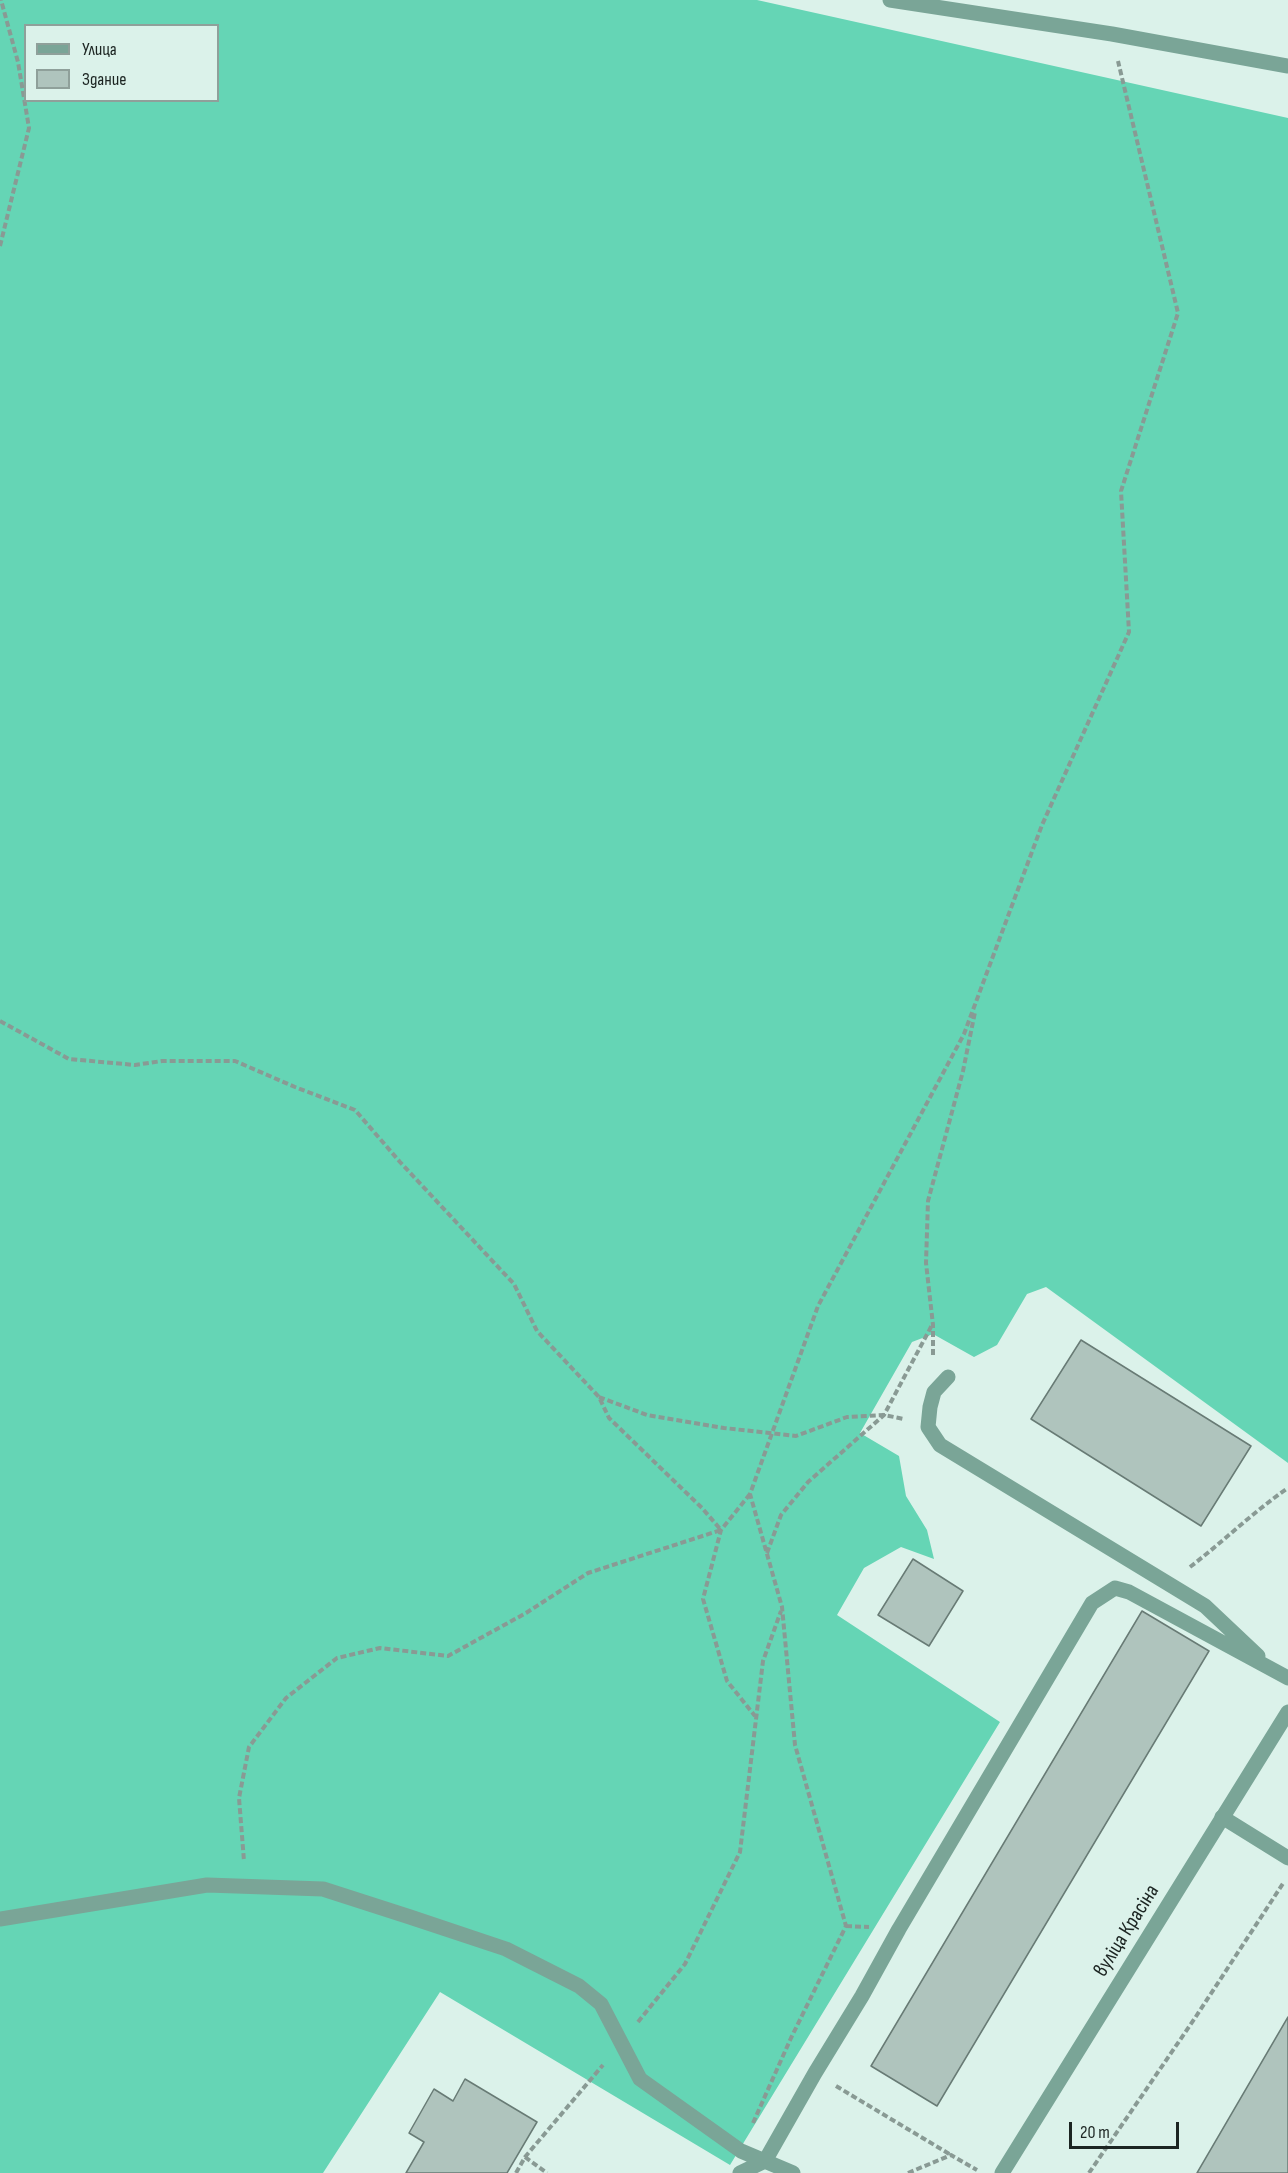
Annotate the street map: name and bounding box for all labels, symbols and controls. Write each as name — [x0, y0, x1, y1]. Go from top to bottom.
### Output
legend — [24, 24, 219, 102]
text: Улица — [82, 39, 117, 60]
text: Здание — [82, 69, 127, 90]
street label: вуліца Красіна — [1089, 1880, 1165, 1982]
scale bar — [1072, 2110, 1182, 2148]
text: 20 m — [1080, 2122, 1110, 2143]

